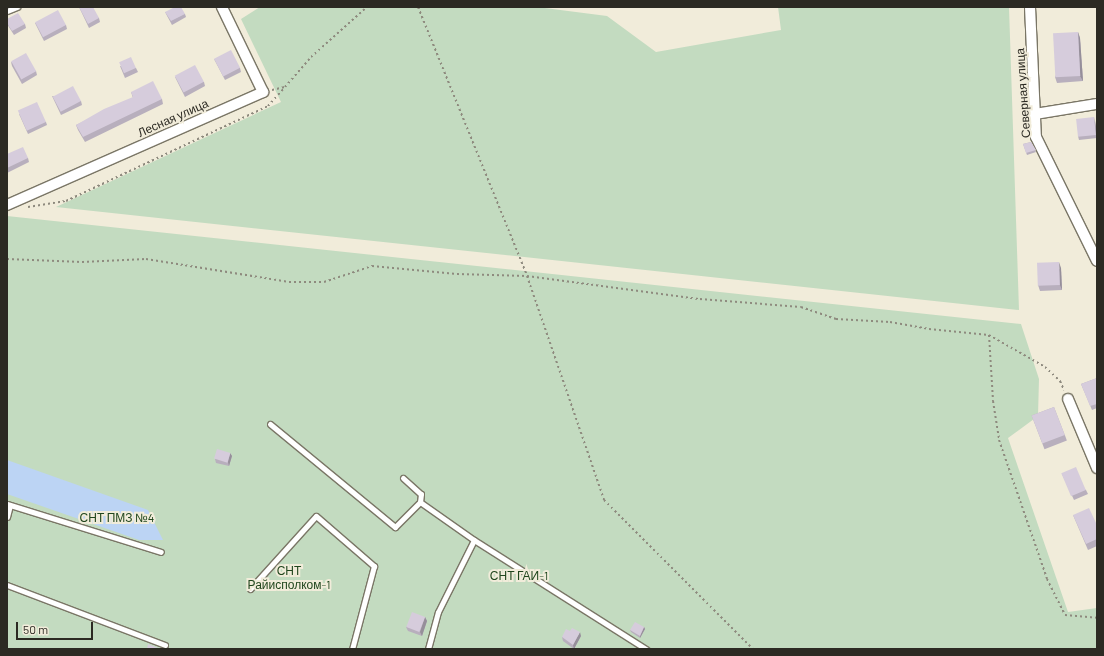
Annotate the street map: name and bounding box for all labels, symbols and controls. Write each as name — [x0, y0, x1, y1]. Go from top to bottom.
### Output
street label: Северная улица — [1013, 48, 1033, 138]
street label: Лесная улица — [135, 96, 211, 140]
park label: СНТ ПМЗ №4 — [80, 511, 154, 525]
park label: СНТ Райисполком-1 — [248, 564, 330, 592]
park label: СНТ ГАИ-1 — [490, 569, 548, 583]
scale bar — [18, 614, 95, 640]
text: 50 m — [23, 622, 48, 636]

